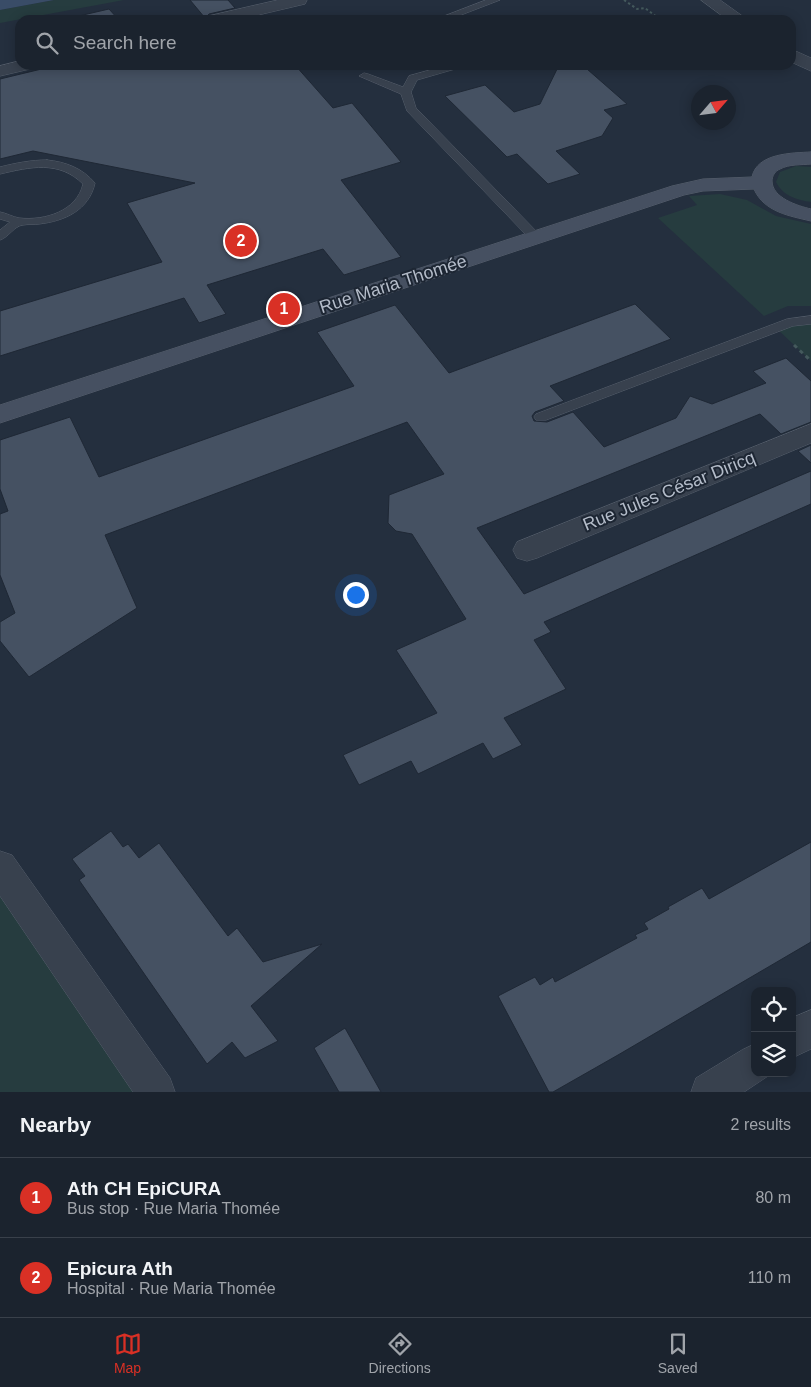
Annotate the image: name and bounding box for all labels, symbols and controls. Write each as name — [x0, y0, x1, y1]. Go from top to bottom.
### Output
search box — [15, 15, 796, 70]
icon: search — [33, 29, 61, 57]
text: Search here — [73, 32, 177, 53]
north arrow — [691, 85, 736, 130]
pin: 2 — [225, 222, 257, 260]
street label: Rue Maria Thomée — [317, 251, 469, 317]
pin: 1 — [268, 290, 300, 328]
street label: Rue Jules César Diricq — [580, 447, 758, 535]
your location — [343, 582, 369, 608]
map controls — [751, 987, 796, 1077]
button: locate — [751, 987, 796, 1032]
button: layers — [751, 1032, 796, 1077]
text: Nearby — [20, 1113, 91, 1136]
text: 2 results — [731, 1116, 791, 1133]
text: Ath CH EpiCURA — [67, 1178, 221, 1199]
text: 1 — [32, 1189, 40, 1206]
text: 80 m — [755, 1189, 791, 1206]
text: Bus stop · Rue Maria Thomée — [67, 1200, 280, 1217]
text: Epicura Ath — [67, 1258, 173, 1279]
text: 2 — [32, 1269, 40, 1286]
text: 110 m — [748, 1269, 791, 1286]
text: Hospital · Rue Maria Thomée — [67, 1280, 276, 1297]
tab: Map — [114, 1330, 142, 1376]
tab: Directions — [369, 1330, 431, 1376]
tab: Saved — [658, 1330, 697, 1376]

